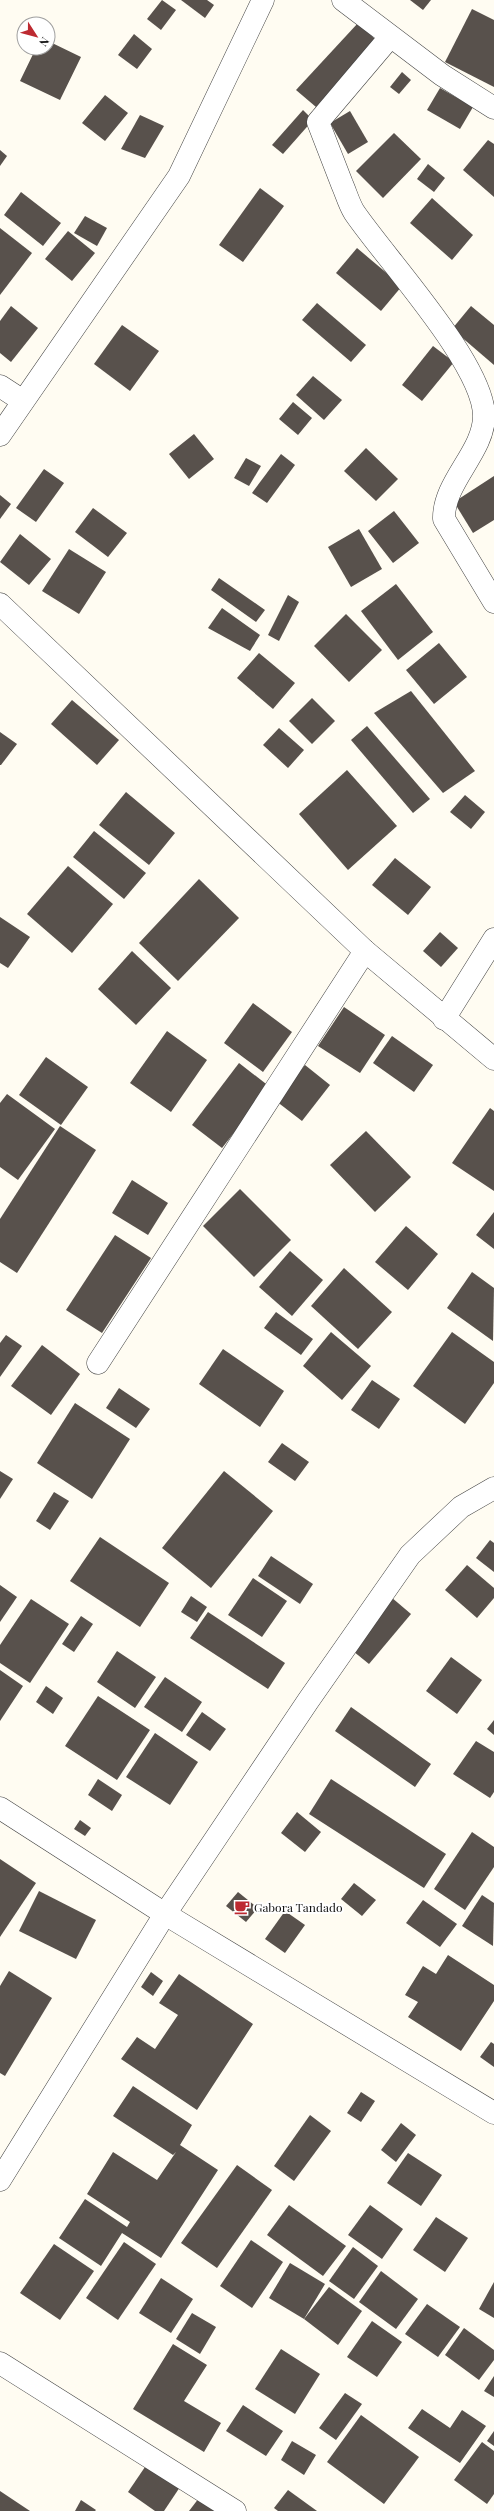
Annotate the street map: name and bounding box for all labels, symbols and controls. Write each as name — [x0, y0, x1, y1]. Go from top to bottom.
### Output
north arrow — [16, 16, 56, 56]
text: N — [36, 35, 53, 50]
cafe icon: Gabora Tandado — [233, 1898, 251, 1916]
place label: Gabora Tandado — [254, 1899, 343, 1915]

